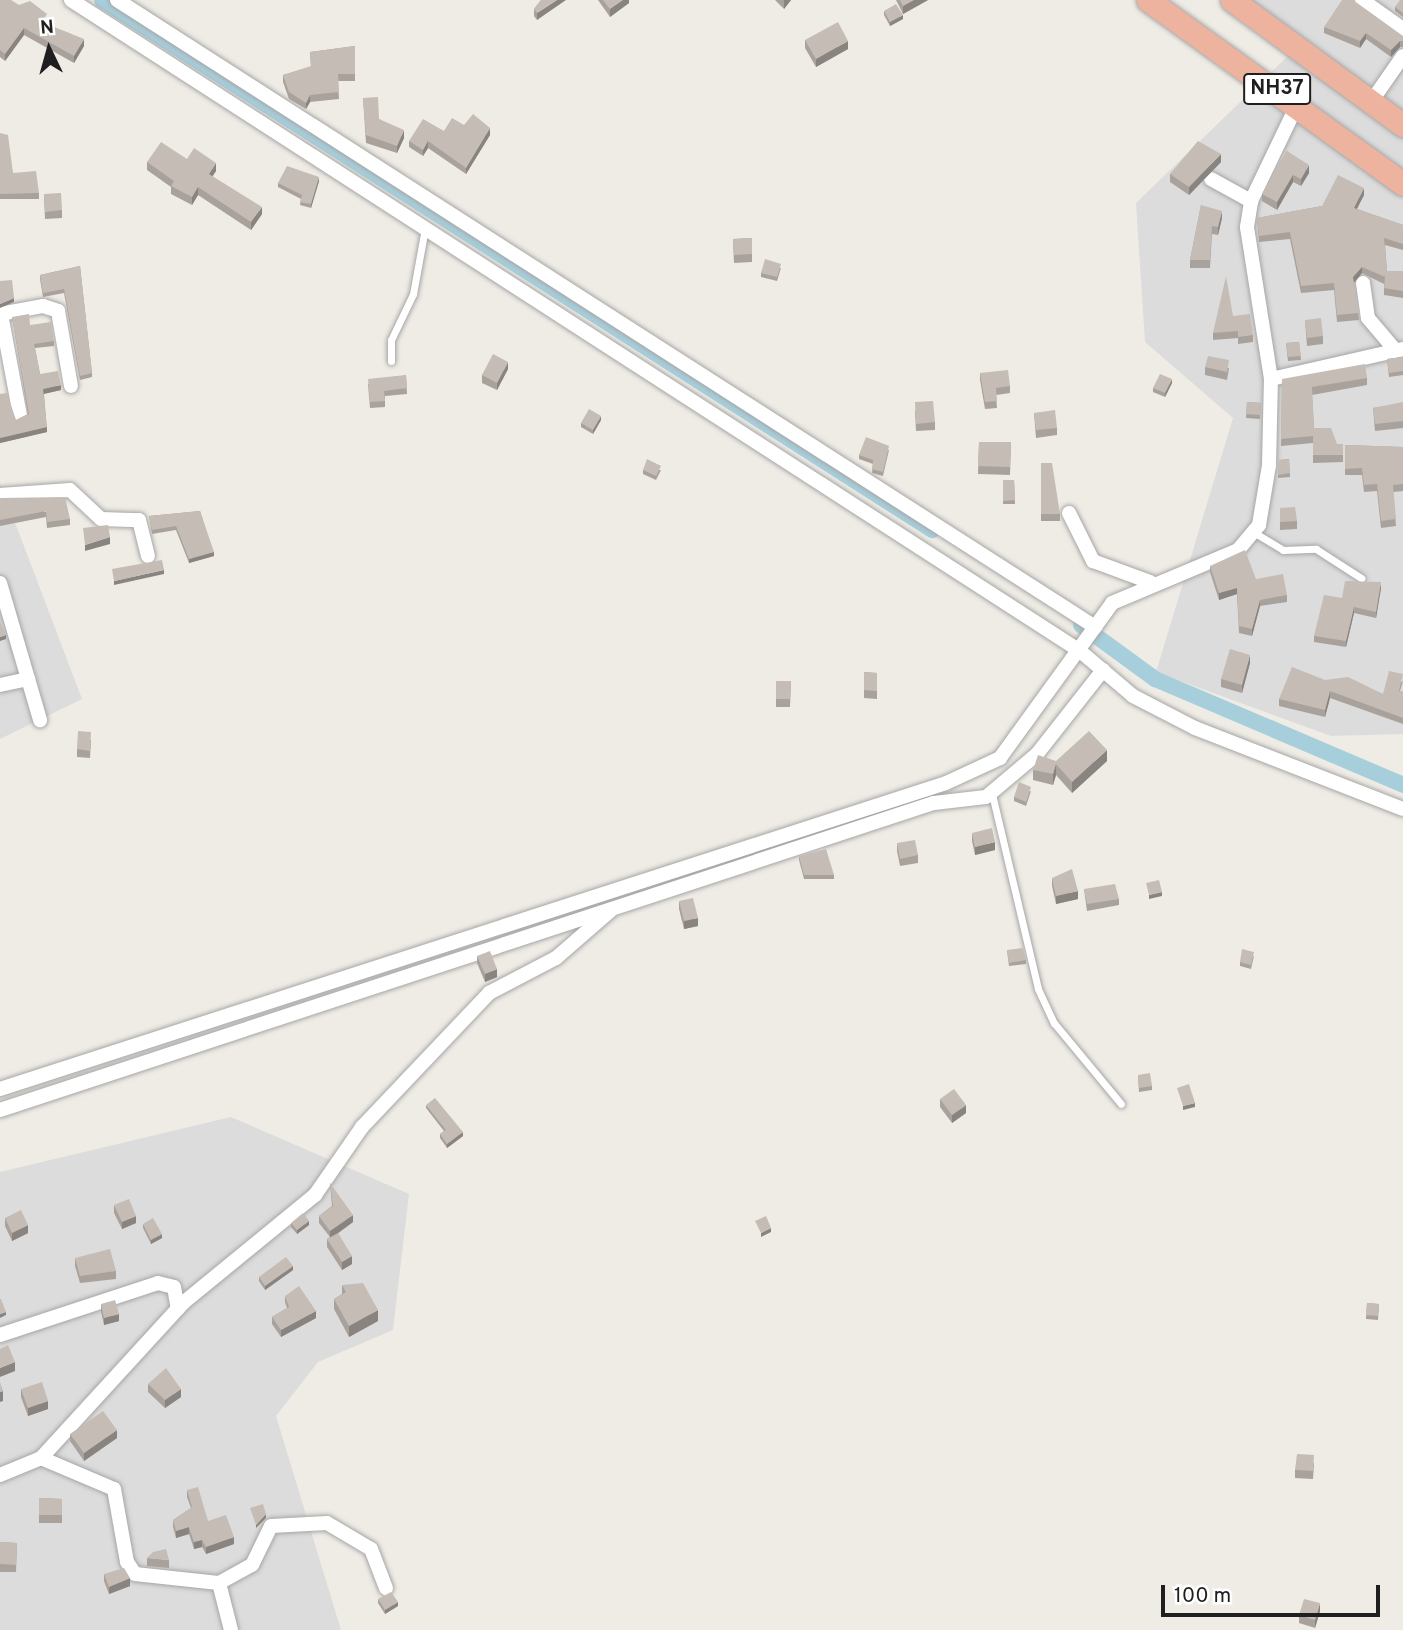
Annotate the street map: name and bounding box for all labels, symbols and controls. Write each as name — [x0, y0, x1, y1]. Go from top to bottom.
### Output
north arrow — [14, 14, 84, 84]
text: N — [39, 16, 55, 41]
road number: NH37 — [1242, 72, 1312, 106]
scale bar — [1165, 1570, 1384, 1614]
text: 100 m — [1174, 1583, 1231, 1610]

